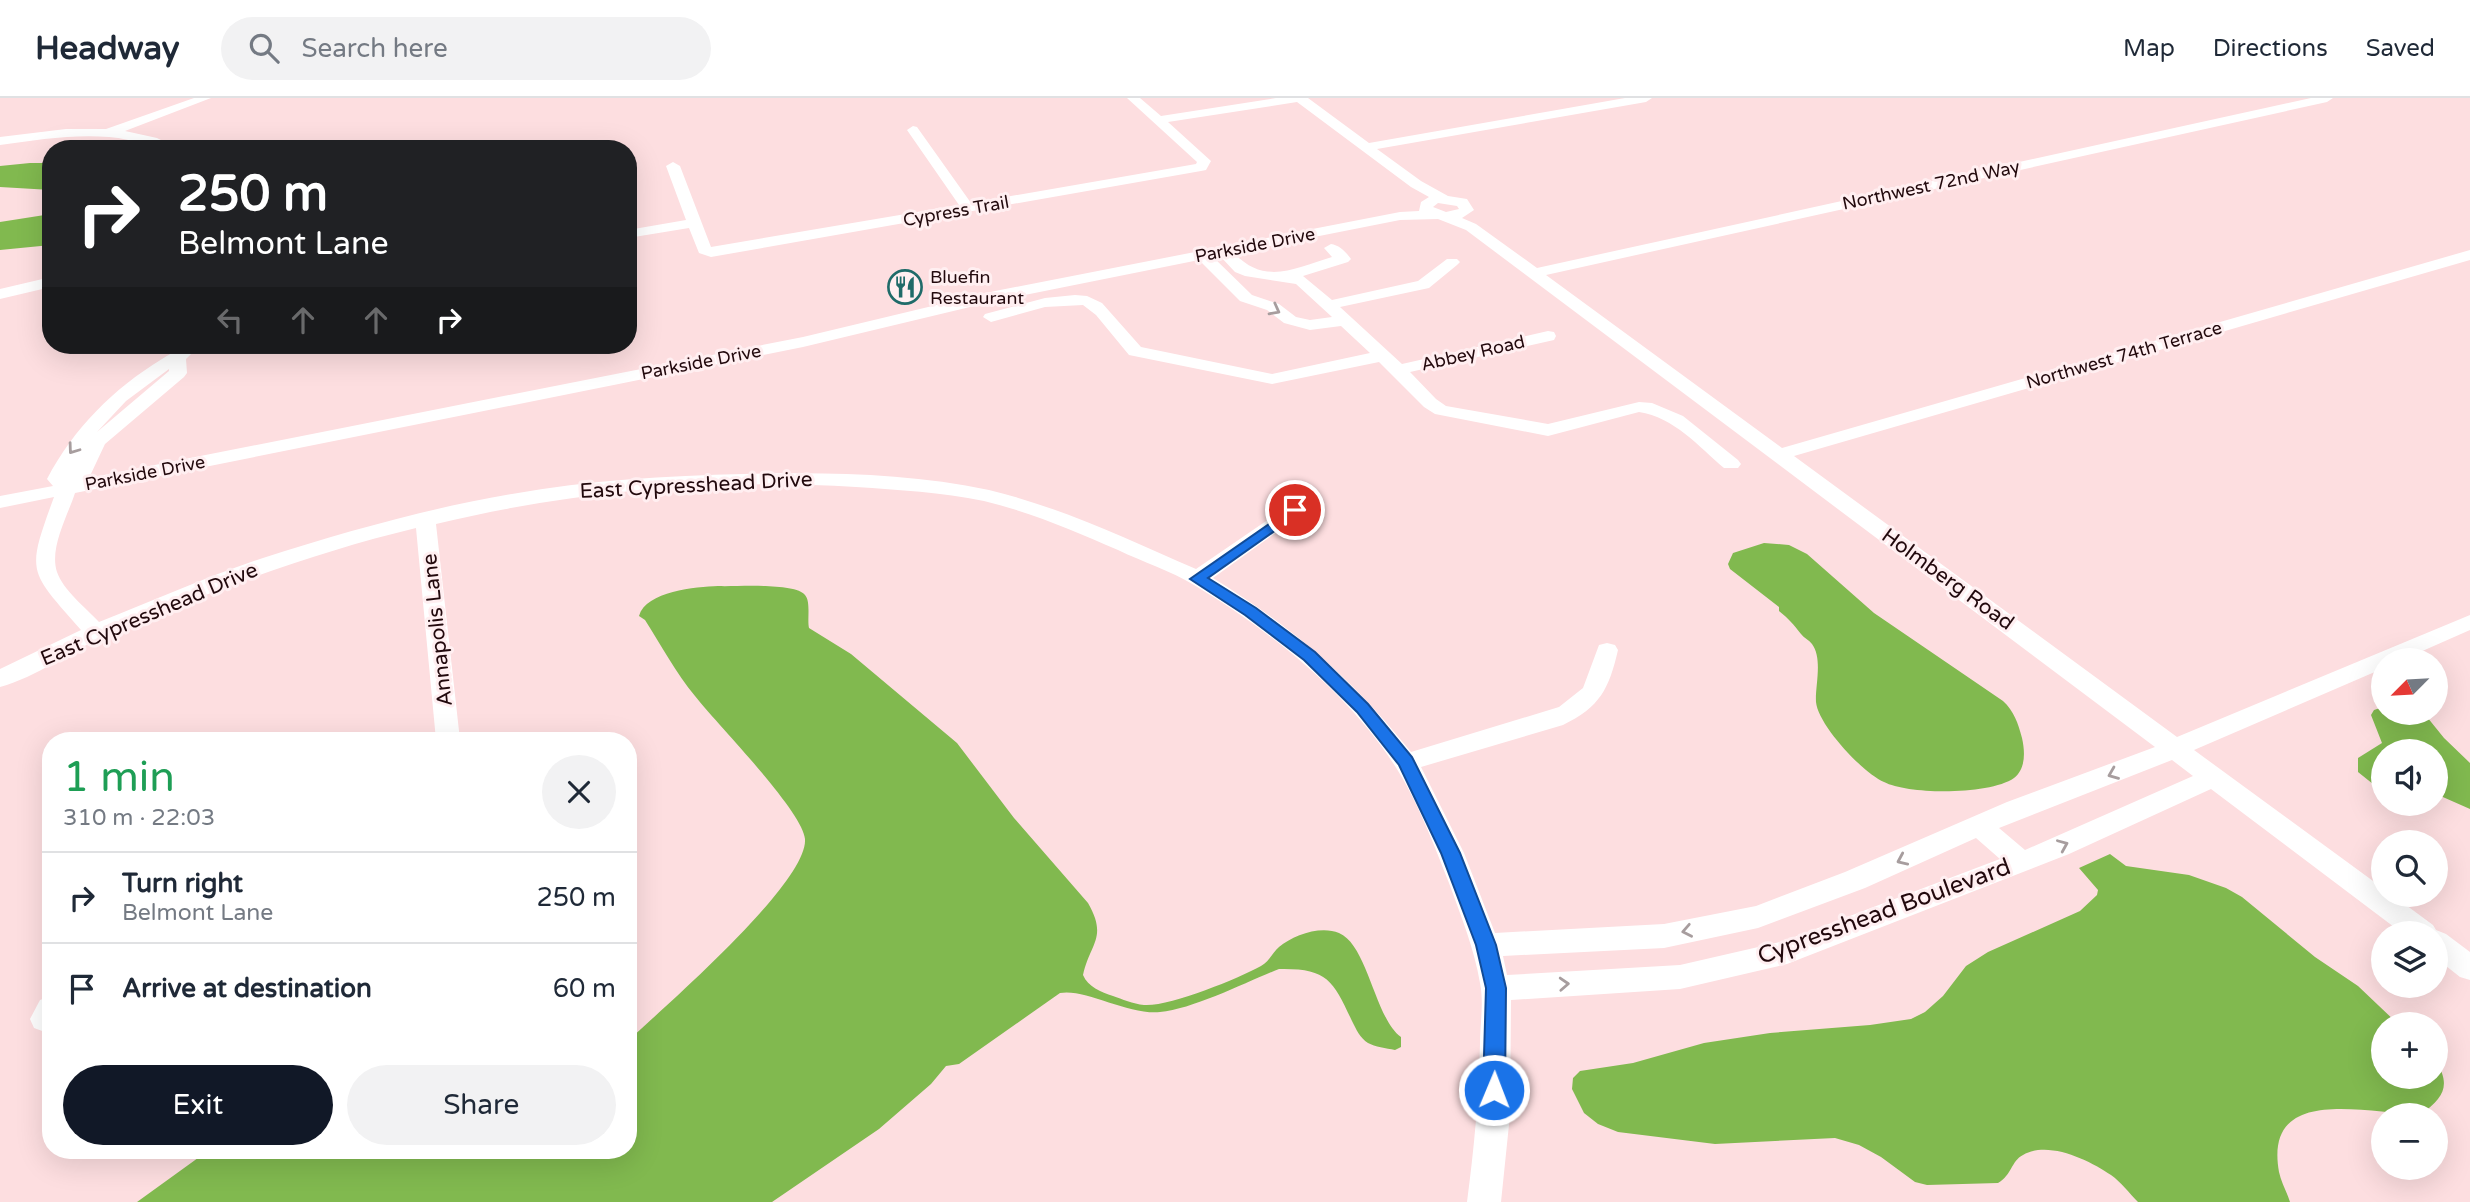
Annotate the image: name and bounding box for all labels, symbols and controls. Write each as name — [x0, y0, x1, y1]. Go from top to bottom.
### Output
search box — [221, 17, 711, 80]
text: Headway — [35, 29, 179, 68]
icon: search — [245, 29, 283, 67]
text: Search here — [301, 33, 448, 64]
text: Map — [2123, 34, 2175, 63]
text: Directions — [2213, 34, 2328, 63]
text: Saved — [2366, 34, 2435, 63]
street label: Northwest 72nd Way — [1840, 155, 2022, 215]
text: 250 m — [178, 165, 328, 224]
icon: right — [63, 168, 154, 259]
street label: Cypress Trail — [901, 191, 1011, 231]
street label: Parkside Drive — [1193, 223, 1317, 267]
text: Belmont Lane — [178, 225, 389, 263]
place label: Bluefin Restaurant — [930, 266, 1024, 309]
restaurant icon: Bluefin Restaurant — [886, 268, 924, 306]
icon: left — [211, 301, 249, 339]
icon: ahead — [284, 301, 322, 339]
icon: ahead — [357, 301, 395, 339]
icon: right — [430, 301, 468, 339]
one-way arrow — [1267, 302, 1280, 315]
street label: Northwest 74th Terrace — [2023, 316, 2225, 394]
street label: Abbey Road — [1419, 330, 1527, 376]
street label: Parkside Drive — [639, 340, 763, 384]
one-way arrow — [69, 442, 82, 454]
street label: Parkside Drive — [83, 451, 207, 495]
street label: East Cypresshead Drive — [579, 467, 813, 504]
pin — [1265, 480, 1325, 540]
icon: arrive — [1276, 491, 1314, 529]
street label: Holmberg Road — [1877, 523, 2019, 636]
street label: Annapolis Lane — [417, 552, 458, 708]
street label: East Cypresshead Drive — [37, 557, 262, 672]
north arrow — [2371, 648, 2448, 724]
map controls — [2371, 648, 2448, 1180]
button: sound — [2371, 739, 2448, 816]
text: 1 min — [63, 752, 175, 803]
button: close — [542, 755, 616, 829]
one-way arrow — [2107, 765, 2119, 779]
text: 310 m · 22:03 — [63, 804, 215, 832]
button: search — [2371, 830, 2448, 907]
one-way arrow — [2055, 839, 2068, 853]
street label: Cypresshead Boulevard — [1754, 852, 2015, 971]
one-way arrow — [1897, 852, 1910, 866]
text: Turn right — [122, 868, 243, 899]
icon: right — [63, 879, 101, 917]
text: 250 m — [536, 882, 616, 913]
text: Belmont Lane — [122, 899, 273, 927]
button: layers — [2371, 921, 2448, 998]
one-way arrow — [1681, 923, 1693, 938]
icon: arrive — [63, 970, 101, 1008]
text: Arrive at destination — [122, 973, 372, 1004]
text: 60 m — [553, 973, 616, 1004]
one-way arrow — [1559, 976, 1570, 991]
button: + — [2371, 1012, 2448, 1089]
position arrow — [1457, 1053, 1531, 1127]
button: Exit — [63, 1065, 333, 1145]
button: Share — [347, 1065, 616, 1145]
button: − — [2371, 1103, 2448, 1180]

